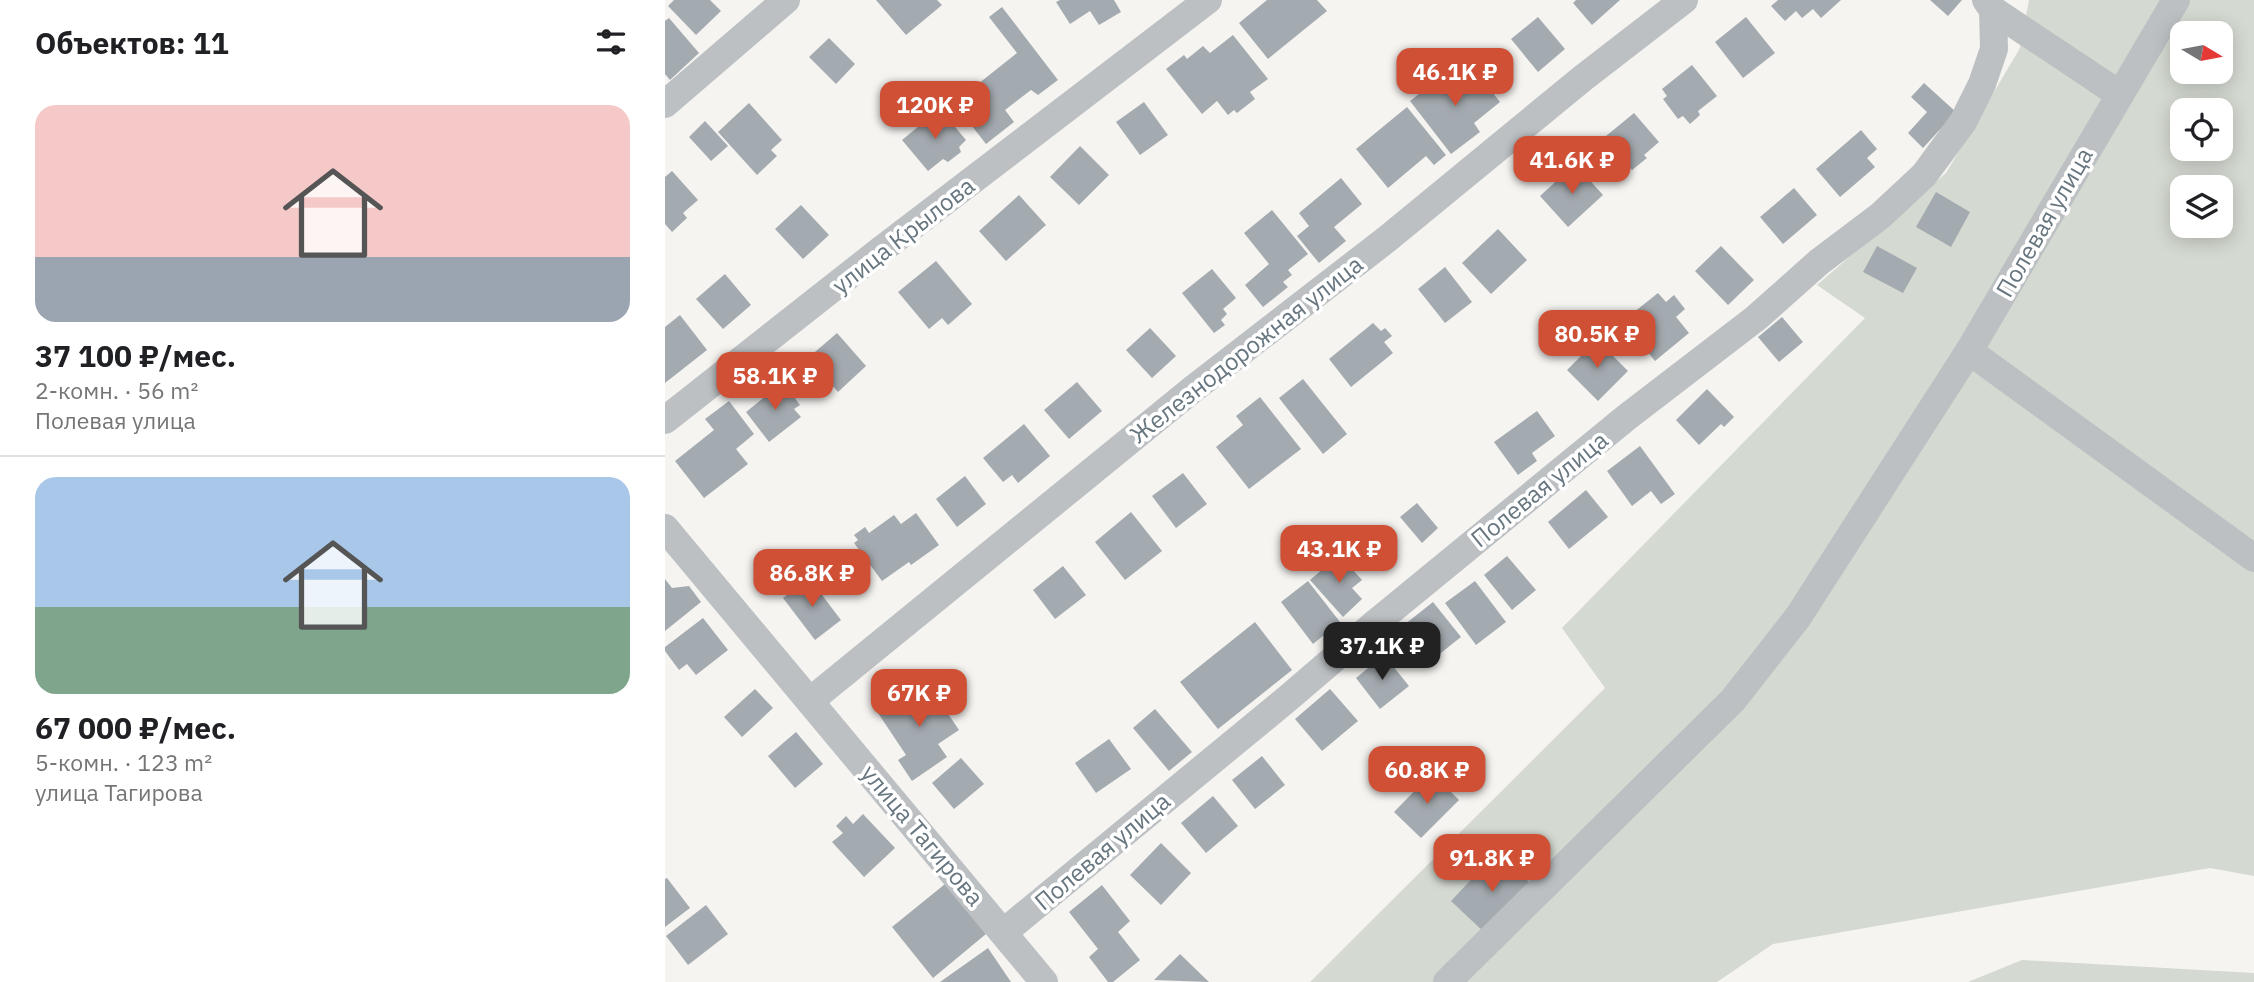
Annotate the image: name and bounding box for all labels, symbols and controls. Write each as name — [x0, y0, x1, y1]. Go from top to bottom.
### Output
north arrow — [2170, 21, 2233, 84]
map controls — [2170, 21, 2233, 238]
text: Объектов: 11 — [35, 23, 229, 62]
icon: filters — [592, 23, 630, 61]
pin: 46.1K ₽ — [1390, 48, 1520, 108]
text: 46.1K ₽ — [1412, 56, 1498, 86]
pin: 120K ₽ — [878, 82, 992, 141]
text: 120K ₽ — [896, 89, 974, 119]
button: locate — [2170, 98, 2233, 161]
pin: 41.6K ₽ — [1507, 136, 1637, 196]
street label: Полевая улица — [1988, 141, 2100, 303]
text: 41.6K ₽ — [1529, 144, 1615, 174]
icon: home — [270, 150, 396, 276]
street label: улица Крылова — [825, 169, 981, 301]
button: layers — [2170, 175, 2233, 238]
street label: Железнодорожная улица — [1123, 248, 1369, 450]
pin: 80.5K ₽ — [1532, 310, 1662, 370]
text: 80.5K ₽ — [1554, 318, 1640, 348]
text: 37 100 ₽/мес. — [35, 336, 236, 375]
pin: 58.1K ₽ — [710, 352, 840, 412]
text: 58.1K ₽ — [732, 360, 818, 390]
text: 2-комн. · 56 m² — [35, 375, 198, 405]
text: Полевая улица — [35, 405, 196, 435]
street label: Полевая улица — [1464, 424, 1614, 554]
icon: home — [270, 522, 396, 648]
pin: 43.1K ₽ — [1274, 526, 1404, 585]
text: 43.1K ₽ — [1296, 533, 1382, 563]
pin: 86.8K ₽ — [747, 550, 877, 609]
text: 86.8K ₽ — [769, 557, 855, 587]
pin: 37.1K ₽ — [1317, 622, 1447, 682]
text: 37.1K ₽ — [1339, 630, 1425, 660]
pin: 67K ₽ — [870, 670, 968, 729]
text: 67K ₽ — [887, 677, 951, 707]
text: 67 000 ₽/мес. — [35, 708, 236, 747]
pin: 60.8K ₽ — [1362, 746, 1492, 806]
text: 5-комн. · 123 m² — [35, 747, 212, 777]
text: 60.8K ₽ — [1384, 754, 1470, 784]
street label: улица Тагирова — [854, 758, 992, 912]
text: улица Тагирова — [35, 777, 203, 807]
street label: Полевая улица — [1027, 785, 1177, 917]
pin: 91.8K ₽ — [1427, 834, 1557, 894]
text: 91.8K ₽ — [1449, 842, 1535, 872]

